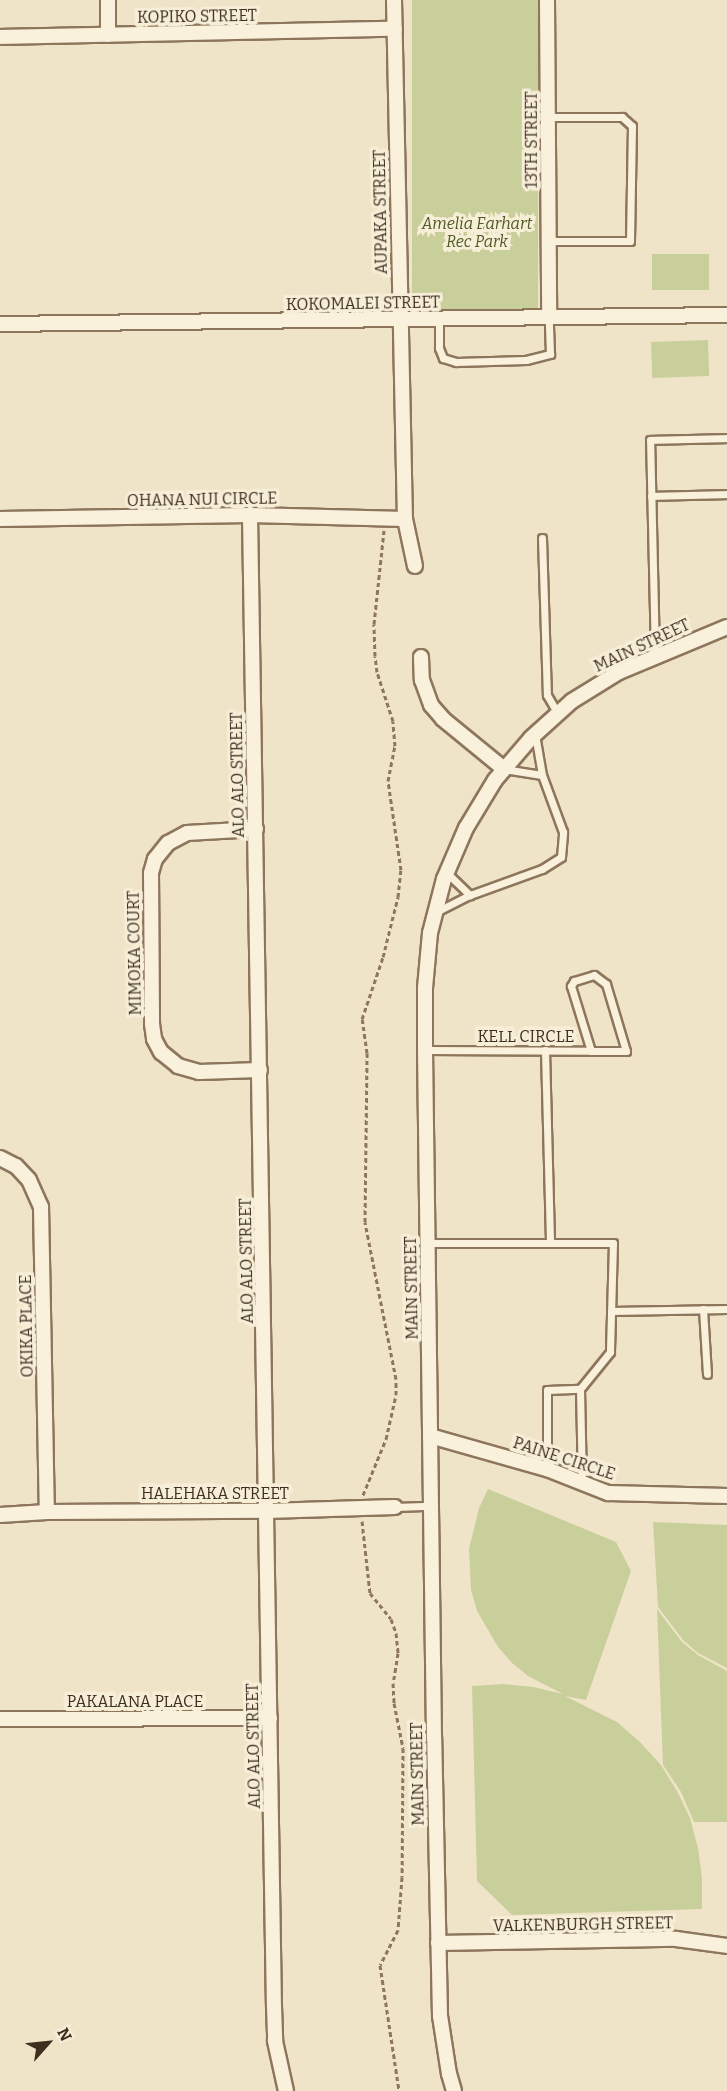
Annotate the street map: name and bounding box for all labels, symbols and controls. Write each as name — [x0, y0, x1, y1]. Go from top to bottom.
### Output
street label: KOPIKO STREET — [137, 6, 257, 28]
street label: 13TH STREET — [522, 91, 542, 189]
street label: AUPAKA STREET — [370, 150, 392, 274]
park label: Amelia Earhart Rec Park — [422, 214, 532, 252]
street label: KOKOMALEI STREET — [286, 293, 440, 315]
street label: OHANA NUI CIRCLE — [127, 489, 277, 511]
street label: MAIN STREET — [591, 615, 693, 677]
street label: ALO ALO STREET — [227, 712, 249, 838]
street label: MIMOKA COURT — [124, 890, 146, 1016]
street label: KELL CIRCLE — [478, 1027, 574, 1047]
street label: ALO ALO STREET — [236, 1198, 258, 1324]
street label: MAIN STREET — [401, 1236, 423, 1340]
street label: OKIKA PLACE — [17, 1274, 37, 1378]
street label: PAINE CIRCLE — [510, 1433, 618, 1485]
street label: HALEHAKA STREET — [141, 1484, 289, 1504]
street label: ALO ALO STREET — [243, 1683, 265, 1809]
street label: PAKALANA PLACE — [67, 1692, 203, 1712]
street label: MAIN STREET — [407, 1722, 429, 1826]
street label: VALKENBURGH STREET — [493, 1914, 673, 1936]
north arrow — [18, 2013, 78, 2073]
text: N — [53, 2025, 76, 2044]

